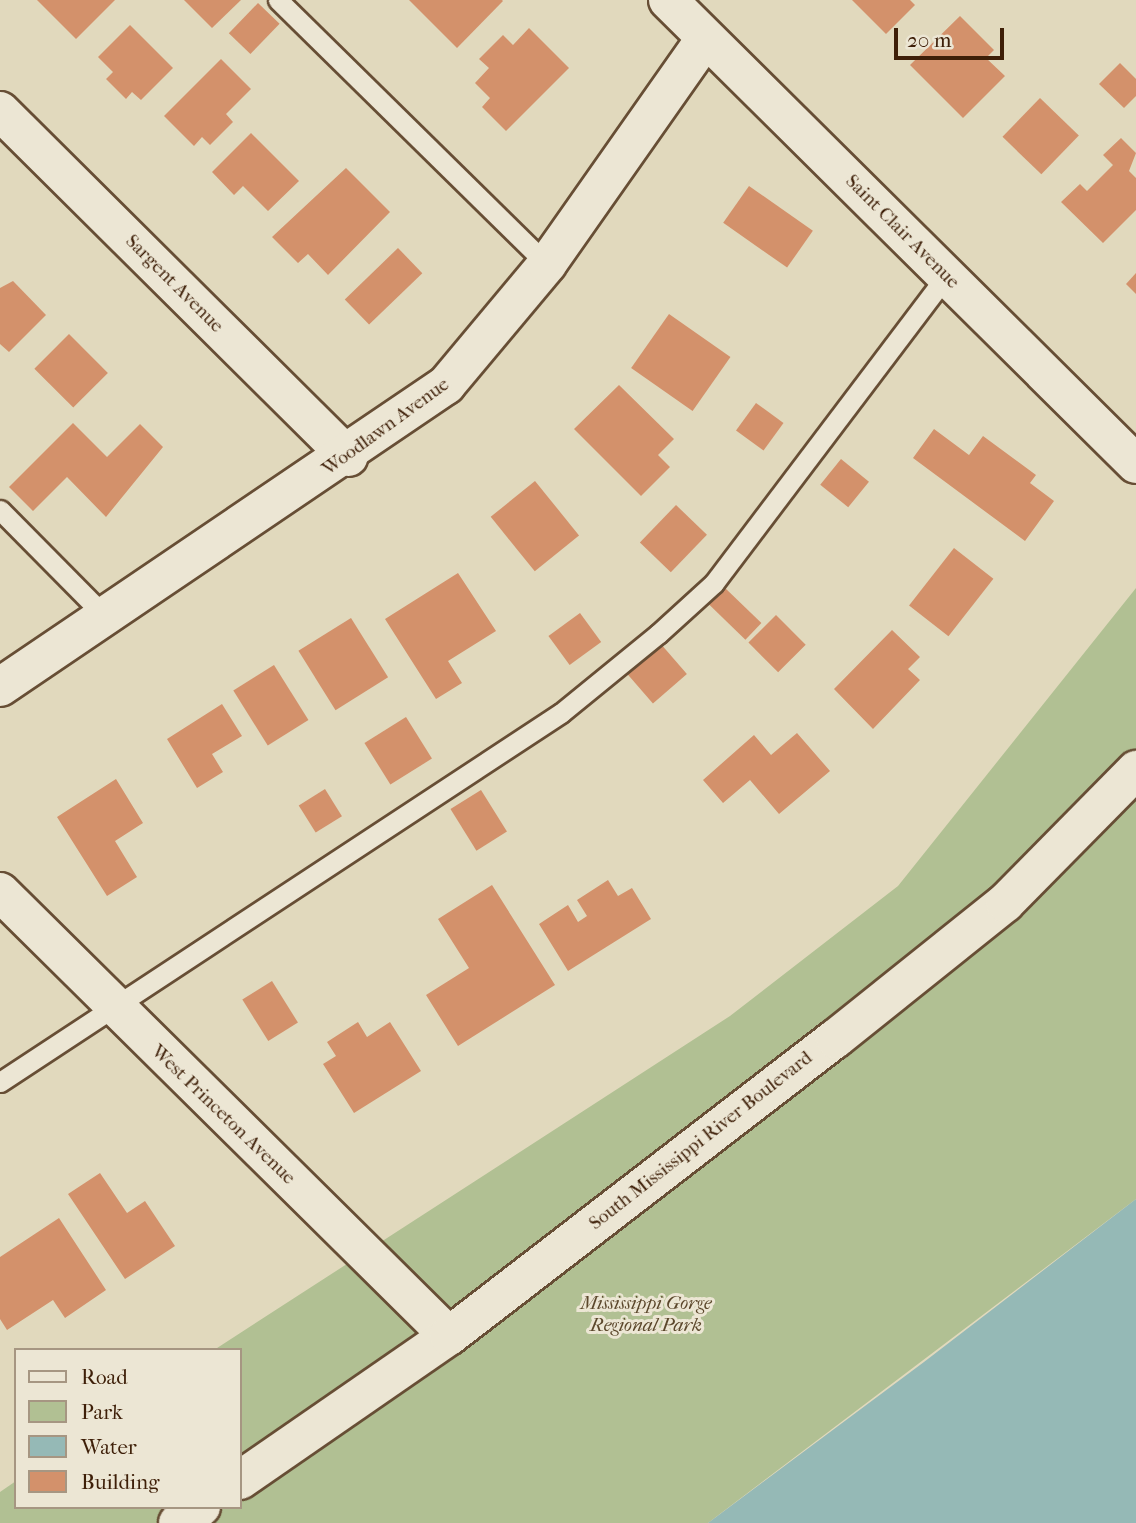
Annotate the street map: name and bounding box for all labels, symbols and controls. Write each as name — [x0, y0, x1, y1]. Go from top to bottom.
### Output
scale bar — [898, 14, 1008, 58]
text: 20 m — [907, 28, 951, 52]
street label: Saint Clair Avenue — [840, 170, 964, 294]
street label: Sargent Avenue — [120, 230, 228, 338]
street label: Woodlawn Avenue — [318, 373, 454, 481]
street label: West Princeton Avenue — [146, 1040, 300, 1190]
street label: South Mississippi River Boulevard — [585, 1047, 817, 1235]
park label: Mississippi Gorge Regional Park — [580, 1293, 712, 1337]
legend — [14, 1348, 242, 1509]
text: Road — [81, 1365, 128, 1389]
text: Park — [81, 1400, 123, 1424]
text: Water — [81, 1435, 137, 1459]
text: Building — [81, 1470, 159, 1494]

